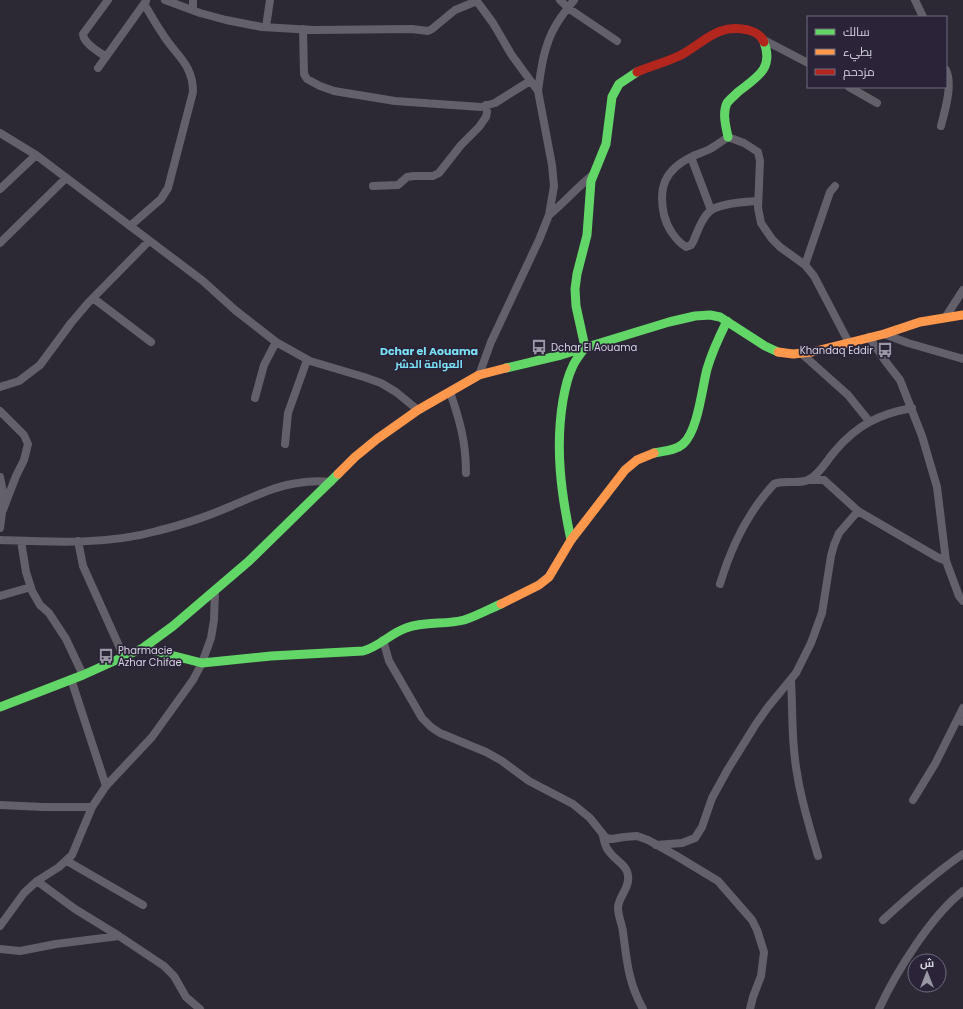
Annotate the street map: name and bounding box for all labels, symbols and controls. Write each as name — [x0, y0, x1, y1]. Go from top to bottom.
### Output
legend — [807, 16, 947, 88]
text: سالك — [843, 23, 870, 40]
text: بطيء — [843, 43, 872, 62]
text: مزدحم — [843, 63, 875, 80]
bus stop icon: Dchar El Aouama — [530, 338, 548, 356]
place label: Dchar El Aouama — [551, 340, 637, 355]
bus stop icon: Khandaq Eddir — [876, 341, 894, 359]
district label: Dchar el Aouama العوامة الدشر — [380, 343, 478, 372]
place label: Khandaq Eddir — [800, 343, 873, 358]
place label: Pharmacie Azhar Chifae — [118, 643, 182, 670]
bus stop icon: Pharmacie Azhar Chifae — [97, 647, 115, 665]
north arrow — [907, 953, 947, 993]
text: ش — [920, 955, 934, 971]

